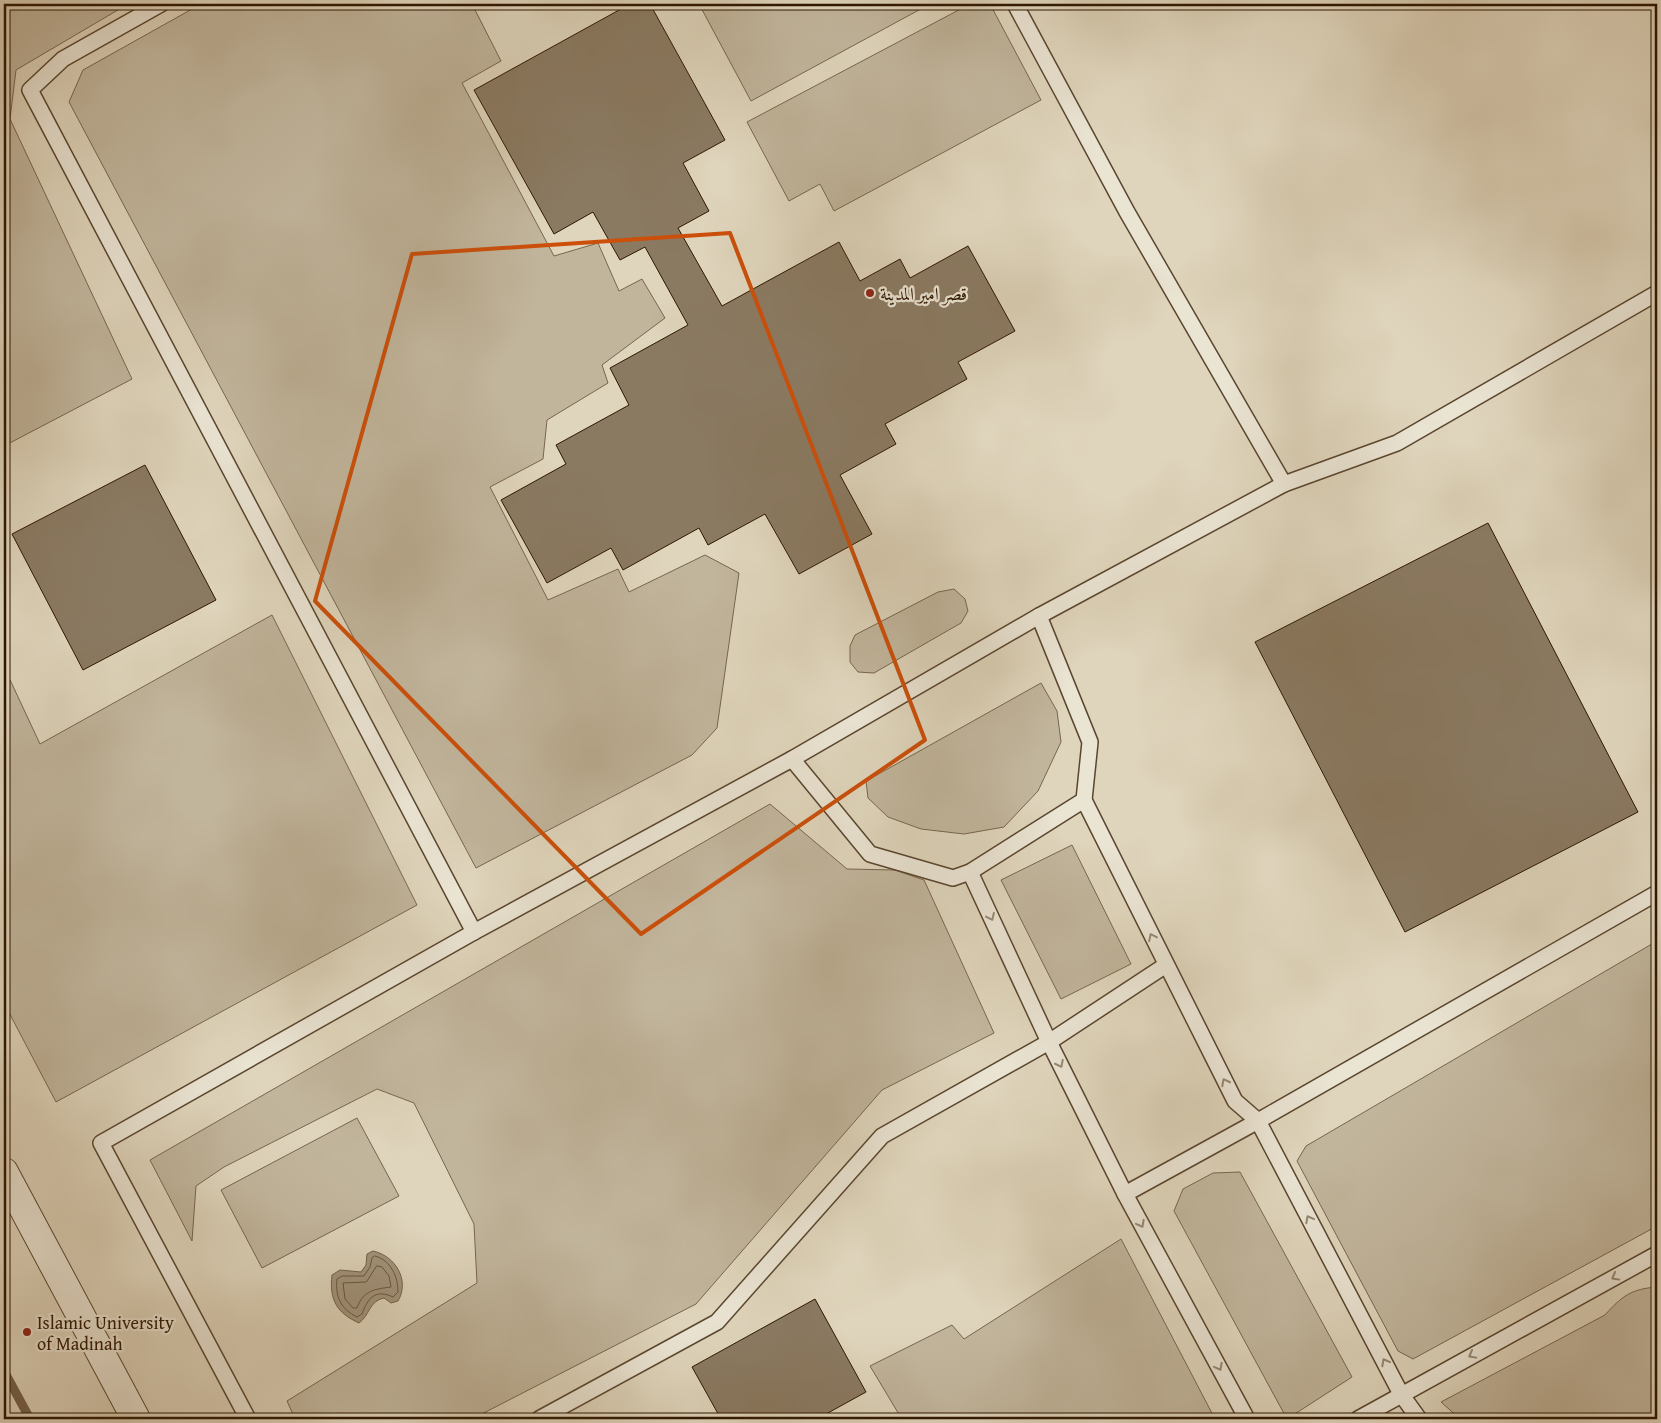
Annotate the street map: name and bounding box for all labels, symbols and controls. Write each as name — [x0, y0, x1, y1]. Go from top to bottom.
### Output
place label: قصر امير المدينة — [880, 280, 967, 307]
marker: قصر امير المدينة — [864, 287, 876, 299]
one-way arrow — [984, 912, 995, 921]
one-way arrow — [1148, 933, 1158, 942]
one-way arrow — [1054, 1059, 1064, 1068]
one-way arrow — [1221, 1078, 1231, 1087]
one-way arrow — [1305, 1215, 1315, 1224]
one-way arrow — [1135, 1219, 1145, 1228]
one-way arrow — [1611, 1271, 1620, 1281]
place label: Islamic University of Madinah — [37, 1309, 174, 1357]
marker: Islamic University of Madinah — [21, 1326, 33, 1338]
one-way arrow — [1468, 1349, 1477, 1359]
one-way arrow — [1381, 1359, 1391, 1368]
one-way arrow — [1213, 1362, 1223, 1371]

